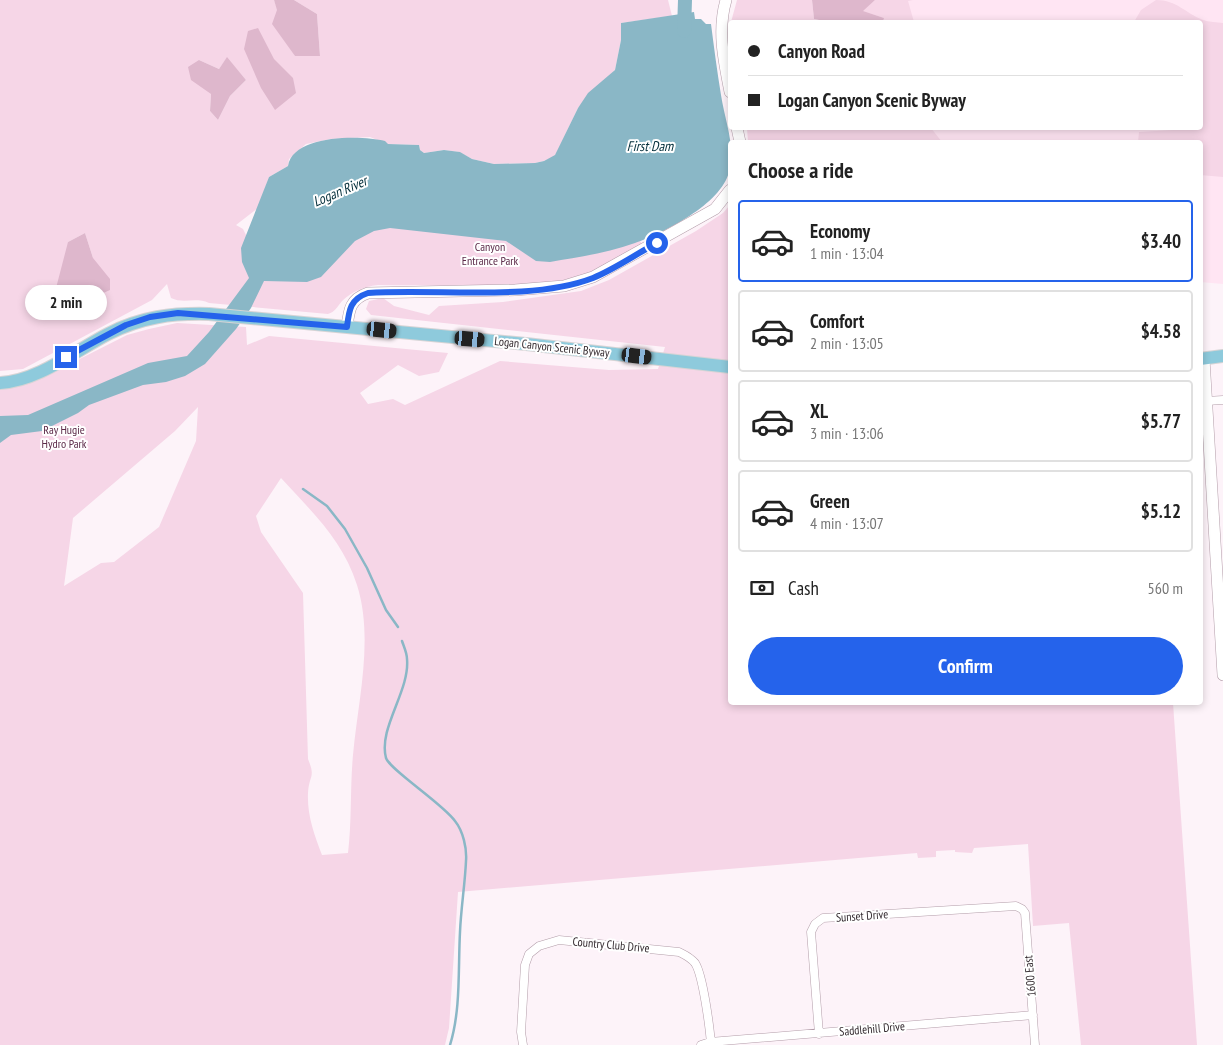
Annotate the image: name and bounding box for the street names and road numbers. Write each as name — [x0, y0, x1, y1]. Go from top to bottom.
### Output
street label: Logan Canyon Scenic Byway — [494, 333, 611, 360]
street label: Sunset Drive — [835, 906, 889, 925]
street label: Country Club Drive — [572, 934, 650, 955]
street label: 1600 East — [1020, 954, 1039, 997]
street label: Saddlehill Drive — [838, 1018, 905, 1039]

